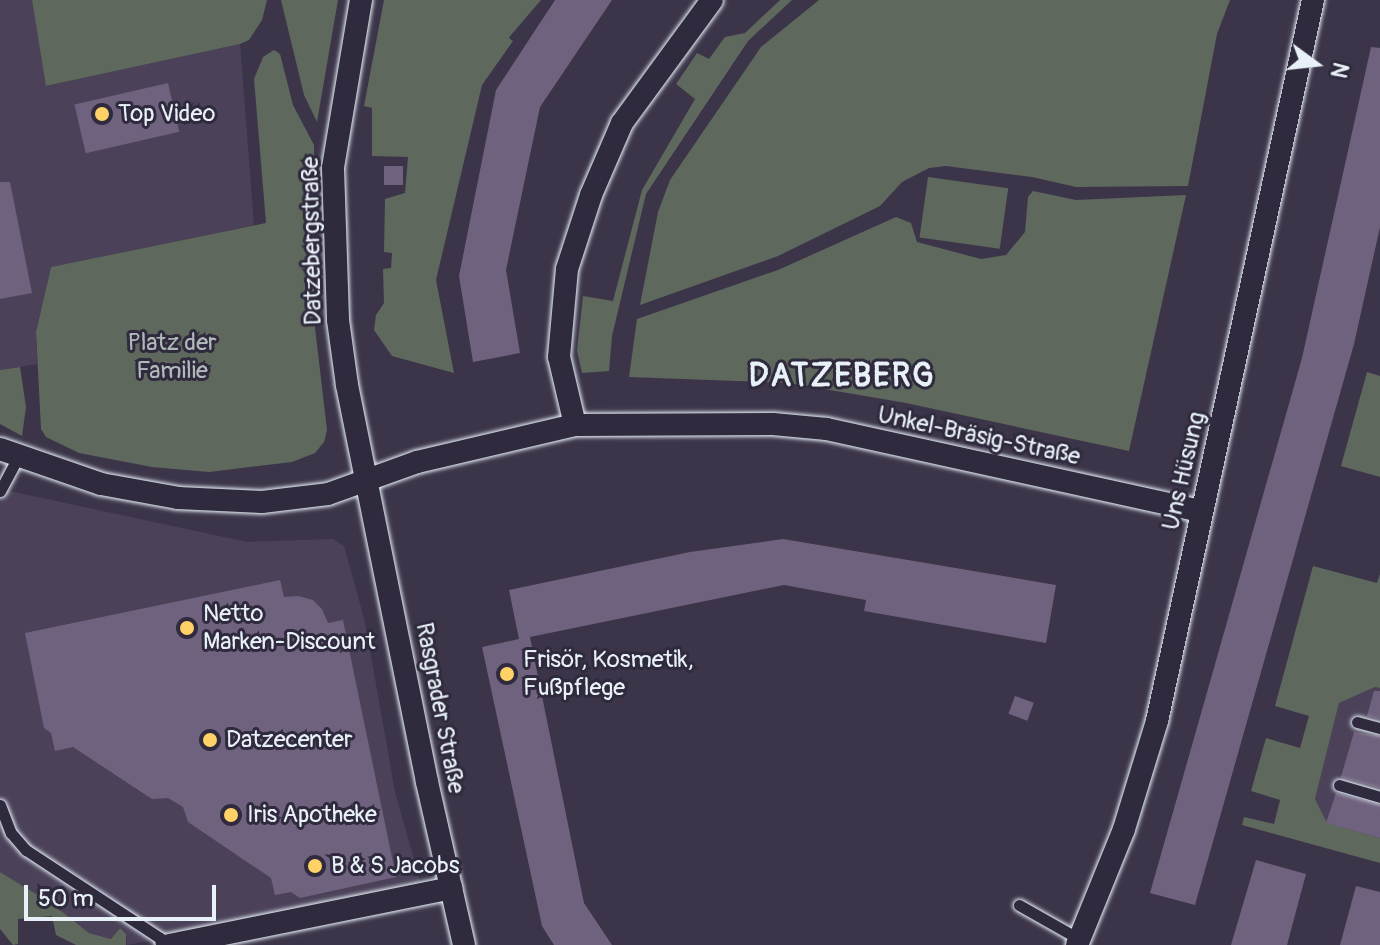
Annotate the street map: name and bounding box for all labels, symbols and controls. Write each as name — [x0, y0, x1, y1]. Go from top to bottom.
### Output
north arrow — [1276, 24, 1356, 104]
text: N — [1324, 59, 1355, 81]
place label: Top Video — [118, 100, 215, 128]
marker: Top Video — [93, 105, 111, 123]
street label: Datzebergstraße — [296, 156, 328, 326]
park label: Platz der Familie — [127, 329, 217, 385]
district label: DATZEBERG — [749, 357, 935, 395]
street label: Unkel-Bräsig-Straße — [875, 400, 1083, 472]
street label: Uns Hüsung — [1156, 409, 1212, 533]
place label: Netto Marken-Discount — [203, 600, 375, 656]
marker: Netto Marken-Discount — [178, 619, 196, 637]
street label: Rasgrader Straße — [409, 620, 471, 796]
place label: Frisör, Kosmetik, Fußpflege — [523, 646, 694, 702]
marker: Frisör, Kosmetik, Fußpflege — [498, 665, 516, 683]
place label: Datzecenter — [226, 726, 352, 754]
marker: Datzecenter — [201, 731, 219, 749]
place label: Iris Apotheke — [247, 801, 377, 829]
marker: Iris Apotheke — [222, 806, 240, 824]
place label: B & S Jacobs — [331, 852, 459, 880]
marker: B & S Jacobs — [306, 857, 324, 875]
scale bar — [28, 869, 220, 919]
text: 50 m — [38, 884, 94, 913]

